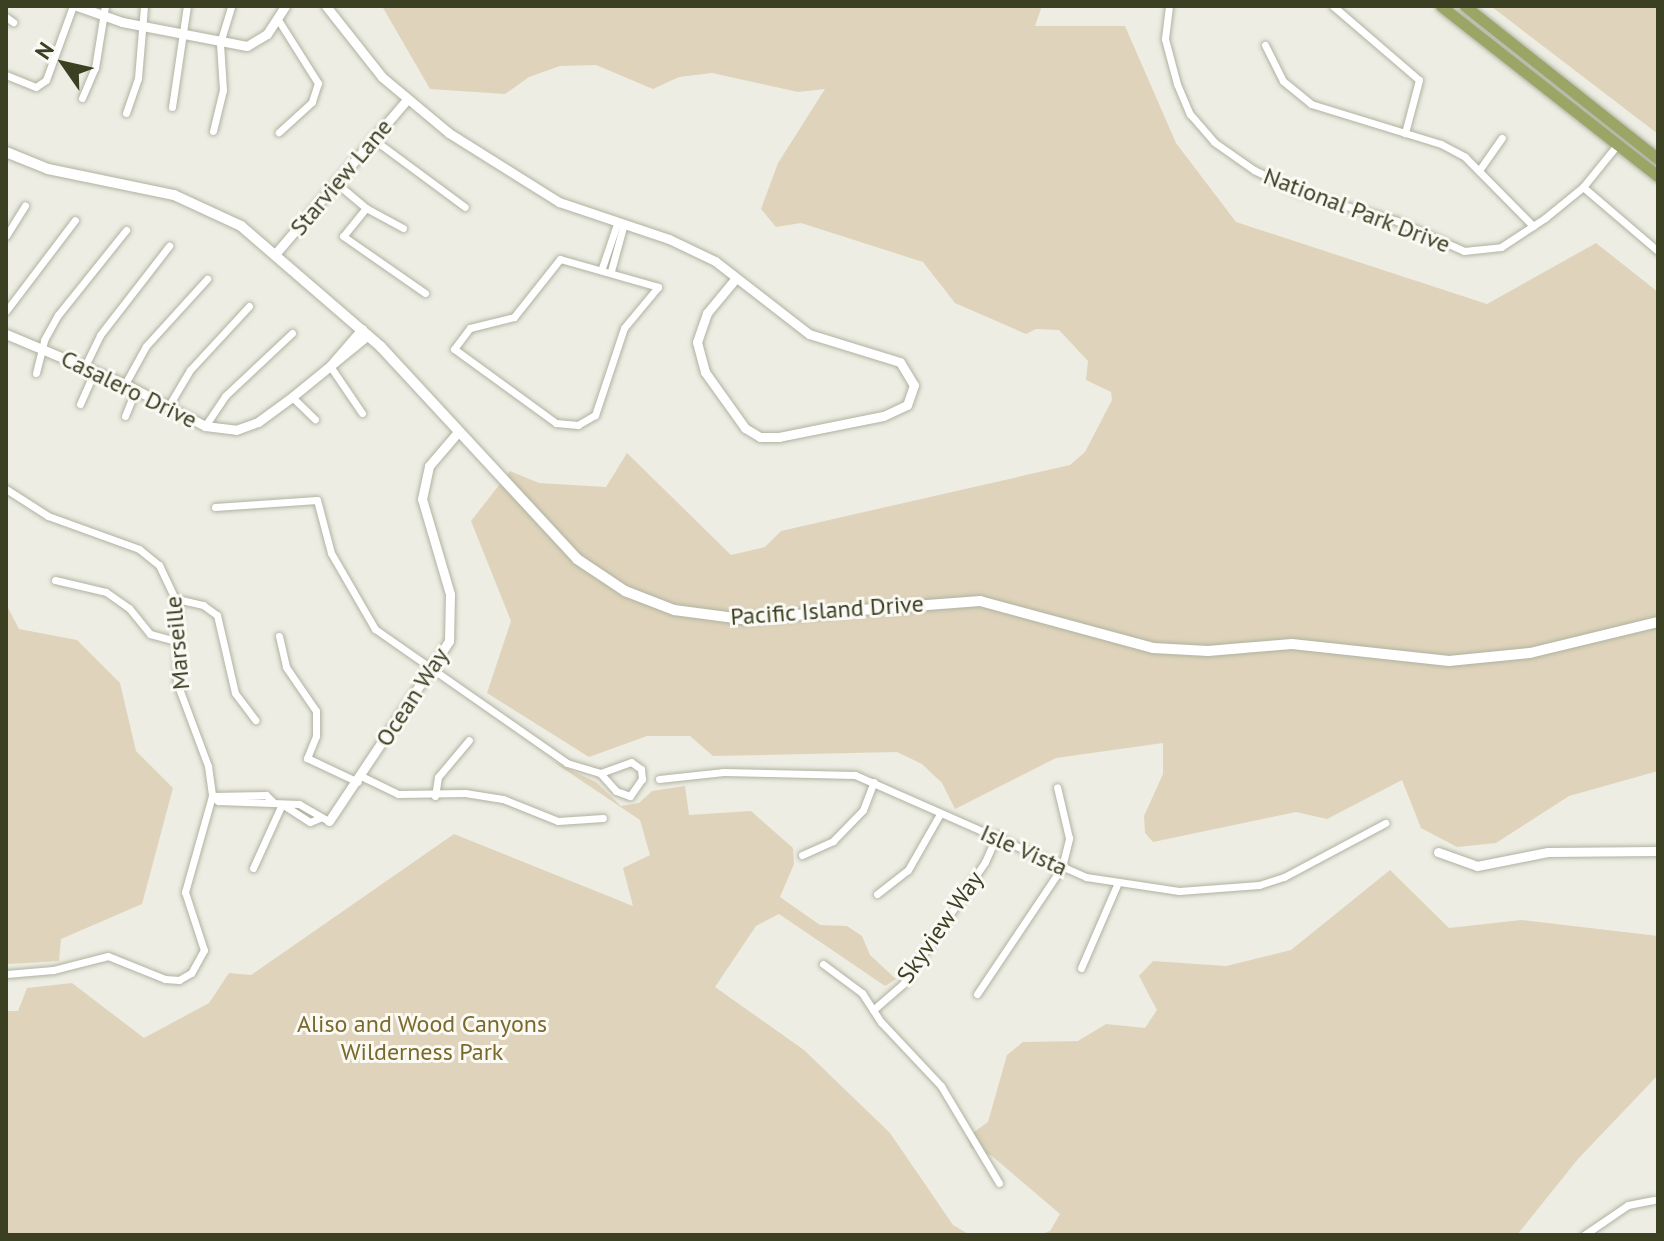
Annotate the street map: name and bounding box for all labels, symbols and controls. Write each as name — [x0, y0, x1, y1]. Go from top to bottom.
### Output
north arrow — [24, 24, 104, 104]
text: N — [28, 37, 60, 64]
street label: Starview Lane — [284, 113, 398, 241]
street label: National Park Drive — [1259, 161, 1455, 259]
street label: Casalero Drive — [56, 344, 202, 434]
street label: Pacific Island Drive — [729, 589, 925, 631]
street label: Marseille — [159, 595, 195, 691]
street label: Ocean Way — [369, 642, 455, 752]
street label: Isle Vista — [976, 818, 1072, 882]
street label: Skyview Way — [891, 865, 989, 989]
park label: Aliso and Wood Canyons Wilderness Park — [297, 1010, 547, 1066]

